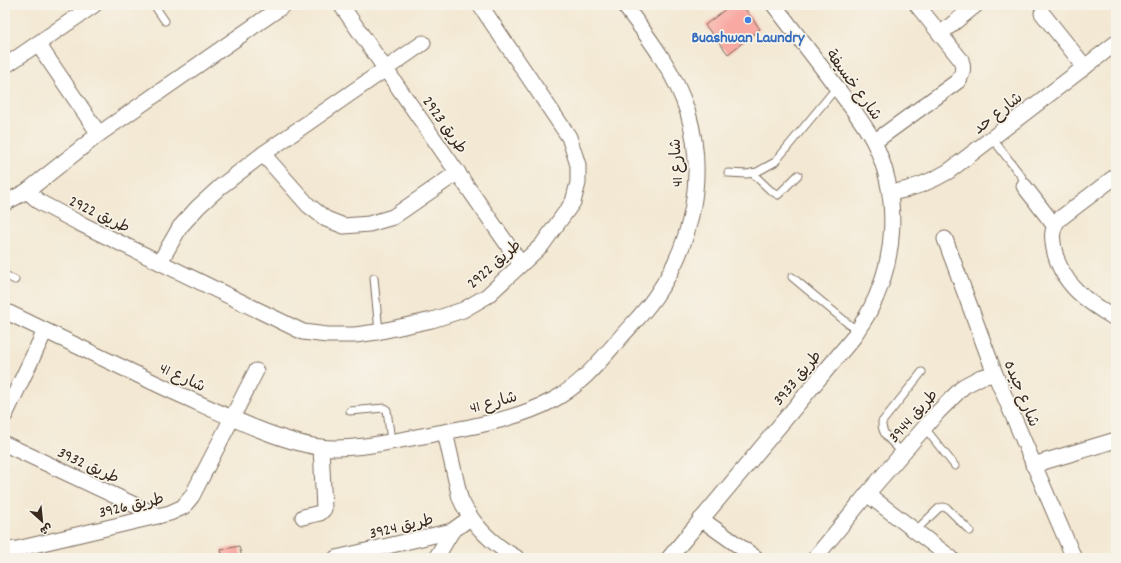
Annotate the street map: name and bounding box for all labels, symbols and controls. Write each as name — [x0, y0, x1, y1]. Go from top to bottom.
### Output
marker: Buashwan Laundry — [743, 15, 753, 25]
place label: Buashwan Laundry — [691, 27, 806, 50]
street label: شارع خسيفة — [819, 45, 887, 126]
street label: شارع حد — [969, 87, 1028, 141]
street label: طريق 2923 — [416, 92, 472, 159]
street label: شارع 41 — [665, 138, 690, 188]
street label: طريق 2922 — [64, 191, 133, 240]
street label: طريق 2922 — [462, 235, 527, 295]
street label: طريق 3933 — [768, 346, 828, 411]
street label: شارع جيده — [997, 357, 1045, 431]
street label: شارع 41 — [155, 358, 209, 399]
street label: طريق 3944 — [884, 385, 944, 449]
street label: شارع 41 — [467, 386, 520, 421]
street label: طريق 3932 — [53, 442, 123, 491]
street label: طريق 3926 — [97, 488, 167, 525]
north arrow — [22, 501, 62, 541]
street label: طريق 3924 — [367, 509, 436, 546]
text: ش — [37, 518, 55, 538]

